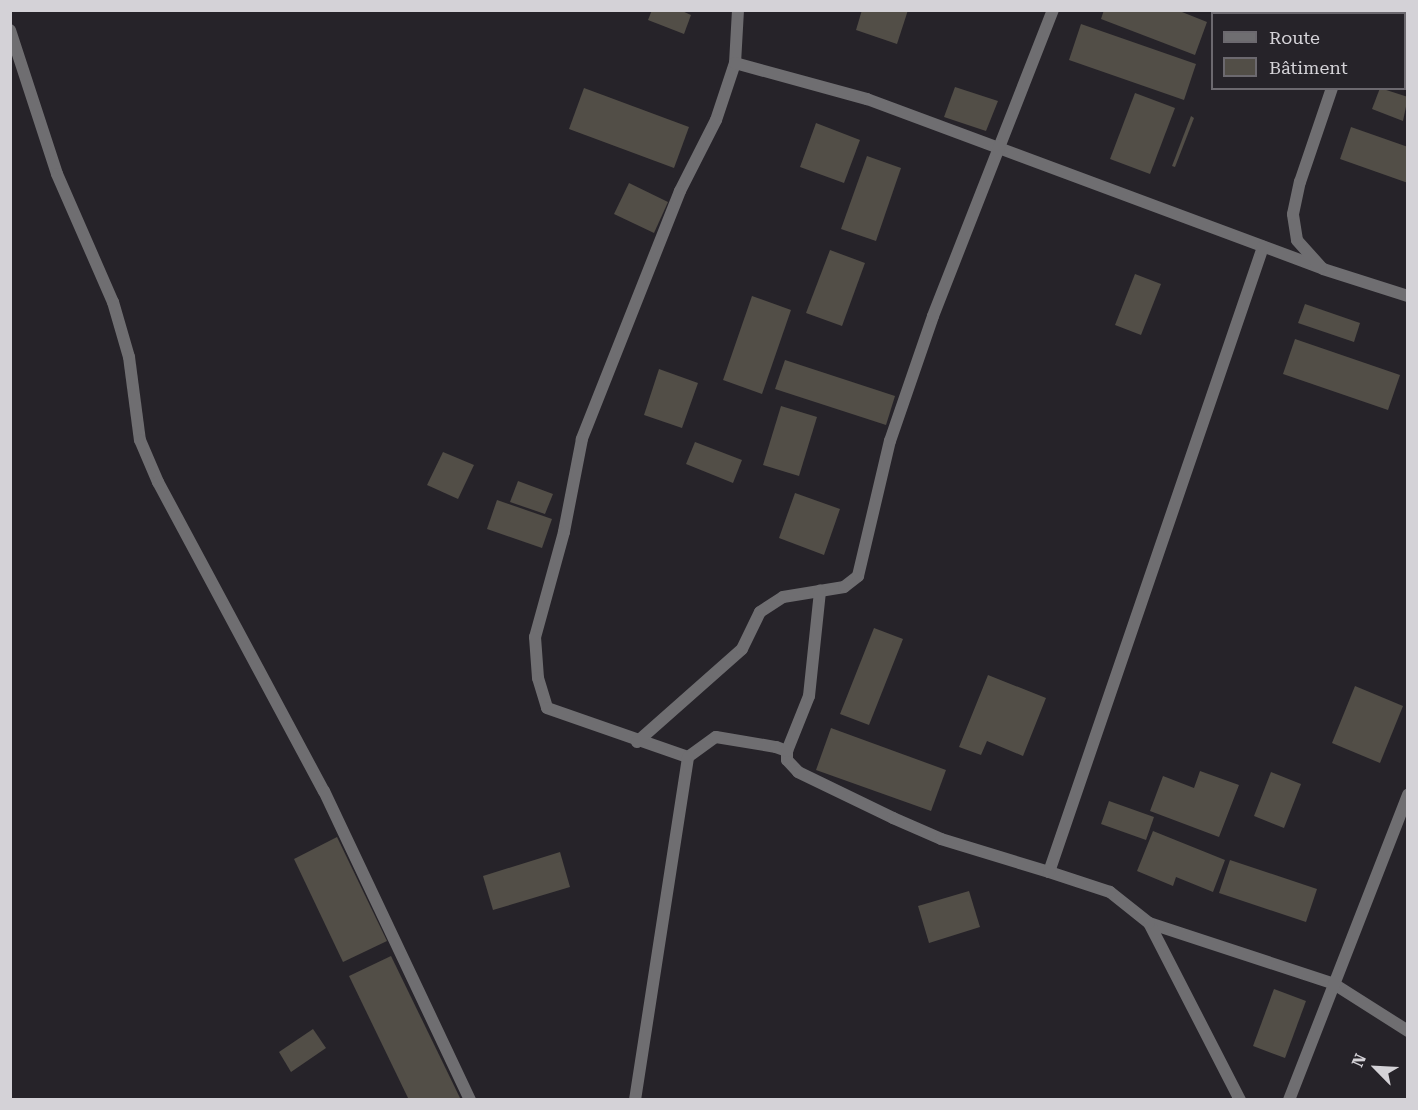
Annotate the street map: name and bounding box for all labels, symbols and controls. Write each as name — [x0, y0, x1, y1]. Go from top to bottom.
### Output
legend — [1211, 12, 1406, 90]
text: Route — [1269, 27, 1320, 48]
text: Bâtiment — [1269, 57, 1348, 78]
north arrow — [1346, 1038, 1406, 1098]
text: N — [1348, 1051, 1370, 1070]

